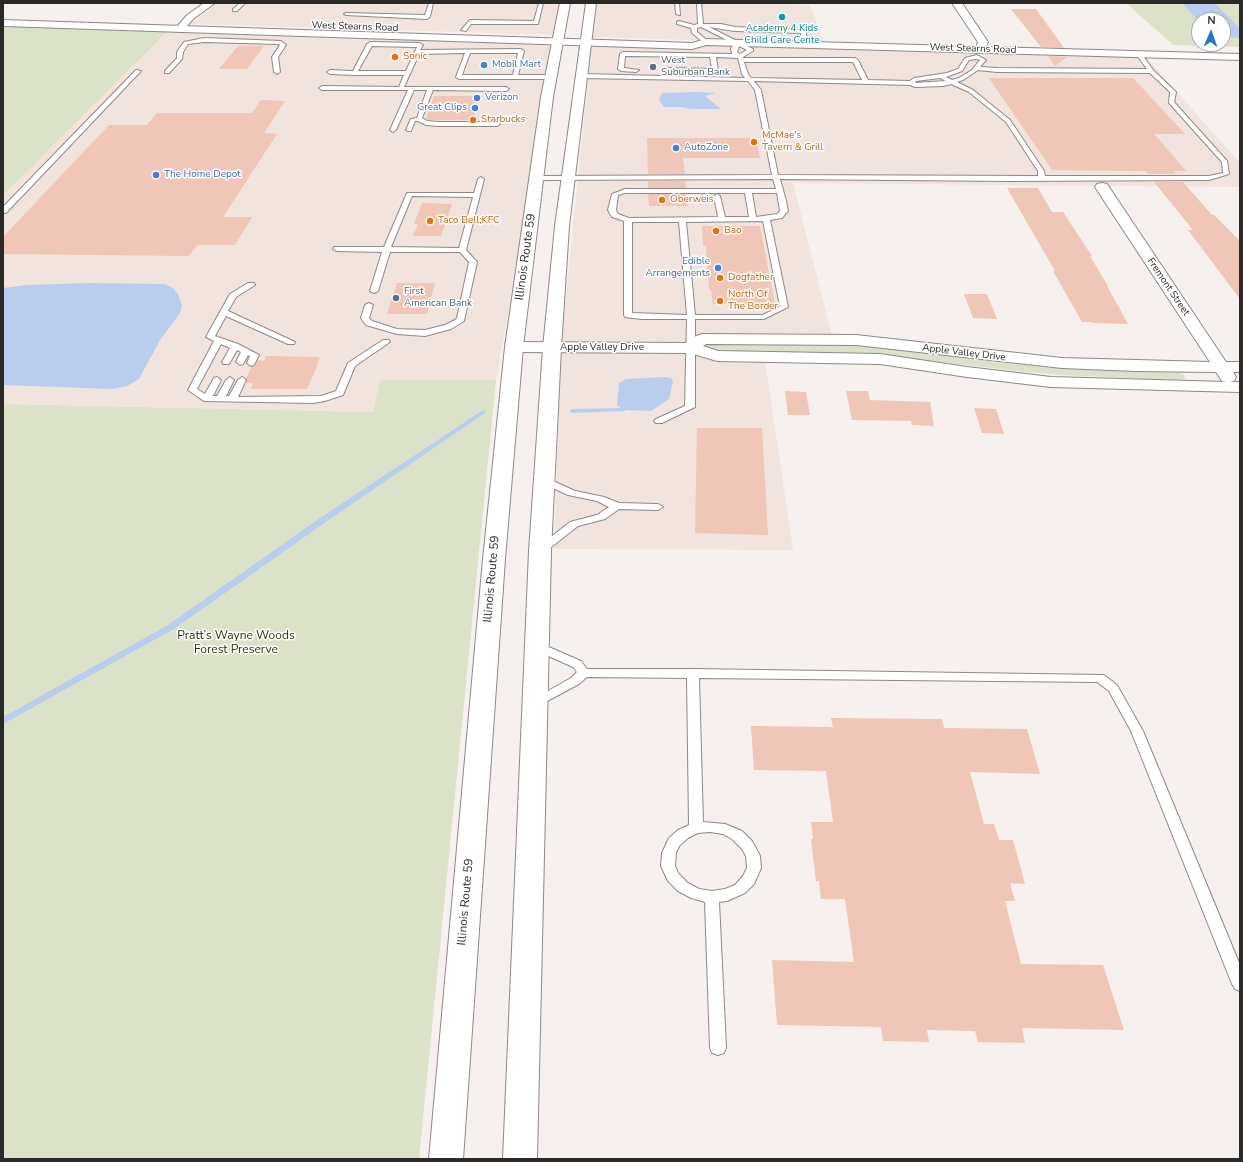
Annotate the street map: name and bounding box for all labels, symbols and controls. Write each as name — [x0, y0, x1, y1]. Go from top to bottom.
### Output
marker: Academy 4 Kids Child Care Cente — [777, 12, 787, 22]
north arrow — [1191, 12, 1231, 52]
text: N — [1207, 13, 1216, 28]
street label: West Stearns Road — [311, 19, 399, 35]
place label: Academy 4 Kids Child Care Cente — [744, 23, 820, 46]
street label: West Stearns Road — [929, 41, 1017, 57]
place label: Sonic — [403, 51, 427, 63]
marker: Sonic — [390, 52, 400, 62]
place label: West Suburban Bank — [661, 55, 730, 78]
place label: Mobil Mart — [492, 59, 541, 71]
marker: Mobil Mart — [479, 60, 489, 70]
marker: West Suburban Bank — [648, 62, 658, 72]
place label: Verizon — [485, 92, 518, 104]
marker: Verizon — [472, 93, 482, 103]
place label: Great Clips — [417, 102, 467, 114]
marker: Great Clips — [470, 103, 480, 113]
place label: Starbucks — [481, 114, 525, 126]
marker: Starbucks — [468, 115, 478, 125]
place label: McMae's Tavern & Grill — [762, 130, 823, 154]
marker: McMae's Tavern & Grill — [749, 137, 759, 147]
place label: AutoZone — [684, 142, 728, 154]
marker: AutoZone — [671, 143, 681, 153]
place label: The Home Depot — [164, 169, 241, 181]
marker: The Home Depot — [151, 170, 161, 180]
place label: Oberweis — [670, 194, 713, 206]
marker: Oberweis — [657, 195, 667, 205]
street label: Illinois Route 59 — [513, 213, 539, 301]
place label: Taco Bell;KFC — [438, 215, 500, 227]
marker: Taco Bell;KFC — [425, 216, 435, 226]
place label: Bao — [724, 225, 742, 237]
marker: Bao — [711, 226, 721, 236]
place label: Edible Arrangements — [646, 256, 710, 280]
street label: Fremont Street — [1144, 256, 1192, 318]
marker: Edible Arrangements — [713, 263, 723, 273]
place label: Dogfather — [728, 272, 773, 284]
marker: Dogfather — [715, 273, 725, 283]
place label: First American Bank — [404, 286, 472, 310]
place label: North Of The Border — [728, 289, 778, 312]
marker: First American Bank — [391, 293, 401, 303]
marker: North Of The Border — [715, 296, 725, 306]
street label: Apple Valley Drive — [560, 342, 644, 354]
street label: Apple Valley Drive — [922, 342, 1006, 364]
street label: Illinois Route 59 — [481, 535, 503, 623]
park label: Pratt’s Wayne Woods Forest Preserve — [177, 629, 295, 657]
street label: Illinois Route 59 — [455, 858, 477, 946]

